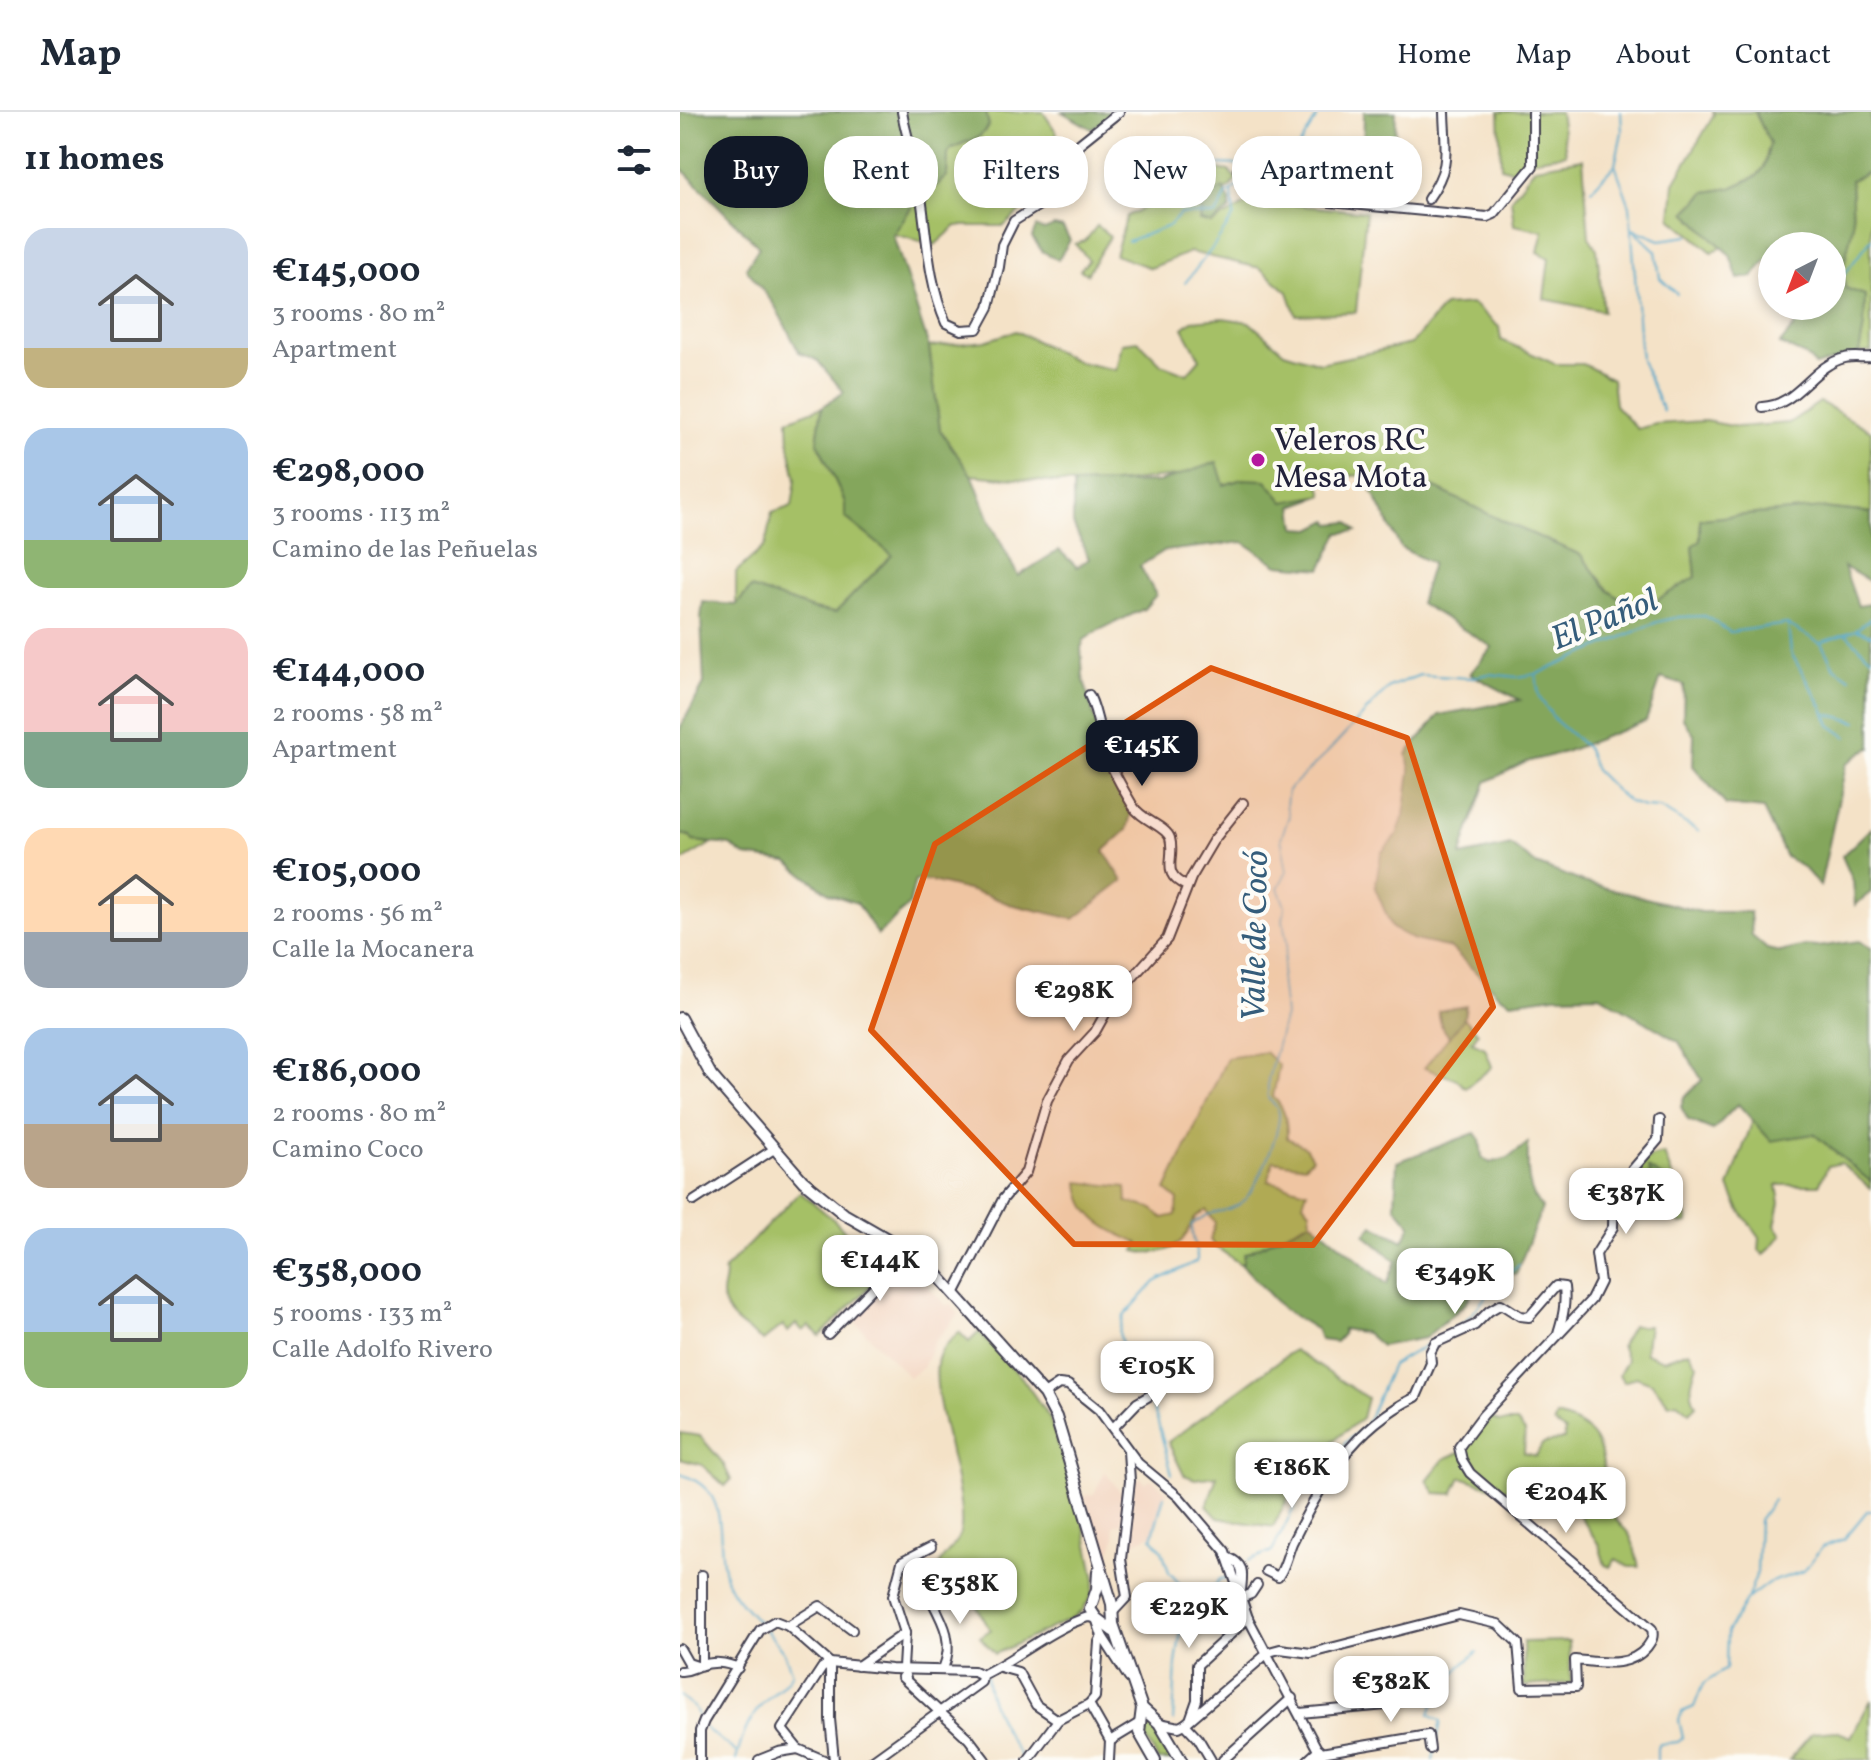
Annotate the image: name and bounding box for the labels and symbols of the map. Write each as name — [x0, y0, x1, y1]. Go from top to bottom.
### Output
north arrow — [1758, 232, 1846, 320]
place label: Veleros RC Mesa Mota — [1274, 420, 1428, 501]
marker: Veleros RC Mesa Mota — [1249, 451, 1267, 469]
water label: El Pañol — [1545, 578, 1665, 664]
pin: €145K — [1086, 720, 1198, 788]
water label: Valle de Cocó — [1232, 850, 1282, 1022]
pin: €298K — [1018, 965, 1130, 1033]
pin: €387K — [1570, 1168, 1682, 1236]
pin: €144K — [824, 1235, 936, 1303]
pin: €349K — [1399, 1248, 1511, 1316]
pin: €105K — [1101, 1341, 1213, 1409]
pin: €186K — [1236, 1442, 1348, 1510]
pin: €204K — [1510, 1467, 1622, 1535]
pin: €358K — [904, 1558, 1016, 1626]
pin: €229K — [1133, 1582, 1245, 1650]
pin: €382K — [1335, 1656, 1447, 1724]

